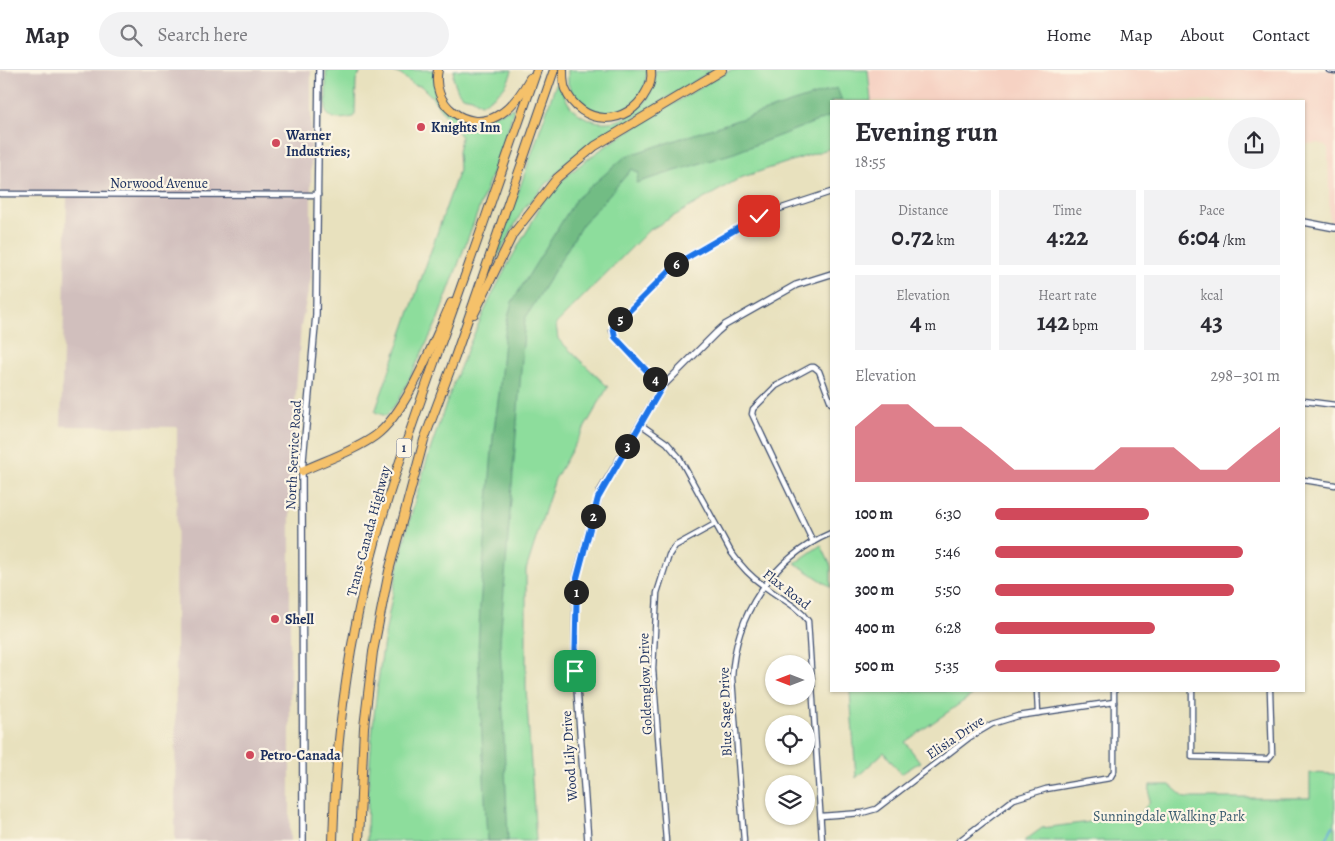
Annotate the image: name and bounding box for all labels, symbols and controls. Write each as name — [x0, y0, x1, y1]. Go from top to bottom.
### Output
search box — [99, 12, 449, 57]
text: Map — [25, 19, 69, 51]
icon: search — [117, 21, 145, 49]
text: Search here — [157, 22, 248, 48]
text: Home — [1046, 23, 1091, 47]
text: Map — [1119, 23, 1152, 47]
text: About — [1180, 23, 1224, 47]
text: Contact — [1252, 23, 1310, 47]
text: Evening run — [855, 113, 998, 151]
button: share — [1228, 117, 1280, 169]
place label: Knights Inn — [431, 118, 501, 137]
marker: Knights Inn — [415, 121, 427, 133]
place label: Warner Industries; — [285, 126, 350, 161]
marker: Warner Industries; — [270, 137, 282, 149]
text: 18:55 — [855, 151, 886, 173]
street label: Norwood Avenue — [110, 174, 208, 193]
pin — [738, 195, 780, 237]
text: Distance — [898, 201, 948, 220]
text: Time — [1053, 201, 1082, 220]
text: Pace — [1199, 201, 1225, 220]
icon: check — [745, 202, 773, 230]
text: 0.72 — [891, 220, 934, 254]
text: 4:22 — [1047, 220, 1088, 254]
text: 6:04 — [1178, 220, 1220, 254]
text: km — [934, 231, 955, 250]
text: /km — [1220, 231, 1246, 250]
pin: 6 — [664, 252, 688, 276]
text: 6 — [673, 255, 680, 274]
text: Elevation — [896, 286, 950, 305]
text: Heart rate — [1038, 286, 1097, 305]
text: kcal — [1201, 286, 1223, 305]
text: 4 — [910, 305, 922, 339]
text: 142 — [1037, 305, 1069, 339]
text: 43 — [1201, 305, 1223, 339]
pin: 5 — [608, 306, 632, 332]
text: 5 — [618, 310, 623, 329]
text: m — [922, 316, 936, 335]
text: bpm — [1069, 316, 1098, 335]
text: Elevation — [855, 365, 916, 387]
text: 298–301 m — [1210, 365, 1280, 387]
pin: 4 — [642, 366, 668, 392]
text: 4 — [652, 370, 659, 389]
street label: North Service Road — [281, 399, 306, 510]
pin: 3 — [614, 434, 640, 458]
text: 3 — [624, 437, 631, 456]
road number: 1 — [396, 438, 412, 458]
street label: Trans-Canada Highway — [342, 463, 395, 599]
text: 100 m — [855, 503, 893, 525]
text: 6:30 — [935, 503, 961, 525]
pin: 2 — [580, 504, 606, 528]
text: 2 — [590, 507, 597, 526]
text: 200 m — [855, 541, 895, 563]
text: 5:46 — [935, 541, 960, 563]
street label: Flax Road — [759, 565, 815, 614]
text: 300 m — [855, 579, 894, 601]
text: 5:50 — [935, 579, 961, 601]
pin: 1 — [564, 580, 588, 604]
text: 1 — [574, 583, 579, 602]
place label: Shell — [285, 610, 314, 629]
marker: Shell — [269, 613, 281, 625]
text: 400 m — [855, 617, 895, 639]
text: 6:28 — [935, 617, 962, 639]
street label: Goldenglow Drive — [634, 633, 657, 735]
pin — [554, 650, 596, 692]
north arrow — [765, 655, 815, 705]
map controls — [765, 655, 815, 825]
text: 500 m — [855, 655, 894, 677]
text: 5:35 — [935, 655, 959, 677]
icon: arrive — [561, 657, 589, 685]
street label: Blue Sage Drive — [714, 667, 737, 757]
street label: Wood Lily Drive — [557, 710, 582, 803]
street label: Elisia Drive — [923, 711, 988, 764]
button: locate — [765, 715, 815, 765]
place label: Petro-Canada — [260, 746, 341, 765]
marker: Petro-Canada — [244, 749, 256, 761]
button: layers — [765, 775, 815, 825]
park label: Sunningdale Walking Park — [1093, 807, 1245, 826]

